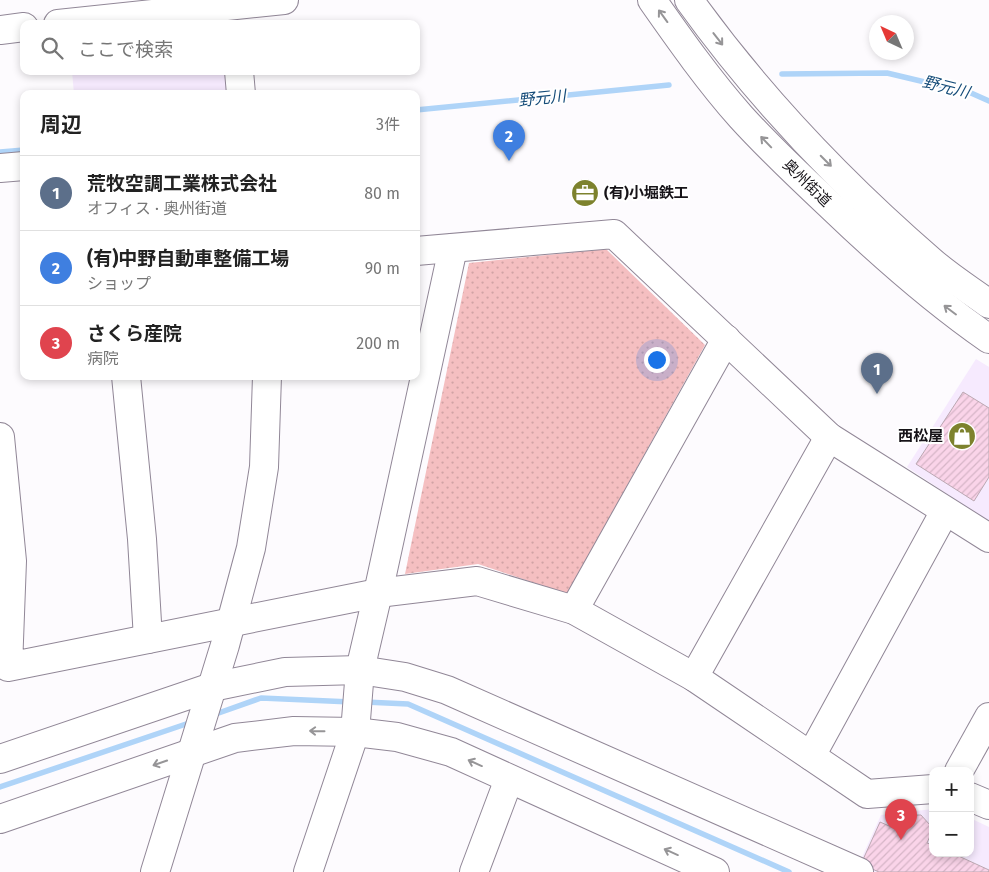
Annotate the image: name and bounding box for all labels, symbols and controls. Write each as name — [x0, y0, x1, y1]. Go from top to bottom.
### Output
one-way arrow — [658, 9, 668, 23]
north arrow — [869, 15, 914, 60]
search box — [20, 20, 420, 75]
one-way arrow — [712, 33, 723, 46]
icon: search — [38, 34, 66, 62]
text: ここで検索 — [78, 38, 173, 61]
water label: 野元川 — [920, 72, 974, 103]
water label: 野元川 — [517, 86, 569, 110]
text: 周辺 — [40, 112, 82, 138]
text: 3件 — [376, 115, 400, 134]
pin: 2 — [493, 120, 525, 161]
one-way arrow — [759, 136, 772, 148]
one-way arrow — [819, 155, 832, 167]
street label: 奥州街道 — [779, 156, 835, 210]
text: 荒牧空調工業株式会社 — [87, 172, 277, 195]
office icon: (有)小堀鉄工 — [570, 178, 600, 208]
text: 1 — [52, 184, 60, 203]
text: 80 m — [364, 184, 400, 203]
place label: (有)小堀鉄工 — [604, 184, 689, 202]
text: オフィス · 奥州街道 — [87, 199, 227, 218]
text: (有)中野自動車整備工場 — [87, 247, 289, 270]
text: 2 — [52, 259, 60, 278]
text: 90 m — [365, 259, 400, 278]
text: ショップ — [87, 274, 151, 293]
one-way arrow — [943, 305, 957, 315]
text: さくら産院 — [87, 322, 182, 345]
text: 3 — [52, 334, 60, 353]
text: 200 m — [356, 334, 400, 353]
your location — [644, 347, 670, 373]
text: 病院 — [87, 349, 119, 368]
pin: 1 — [861, 353, 893, 394]
shop icon: 西松屋 — [947, 421, 977, 451]
place label: 西松屋 — [898, 427, 943, 445]
one-way arrow — [310, 726, 326, 736]
one-way arrow — [468, 758, 483, 768]
one-way arrow — [152, 759, 168, 768]
map controls — [929, 767, 974, 857]
button: + — [929, 767, 974, 812]
pin: 3 — [885, 799, 917, 840]
button: − — [929, 812, 974, 857]
one-way arrow — [664, 847, 679, 856]

